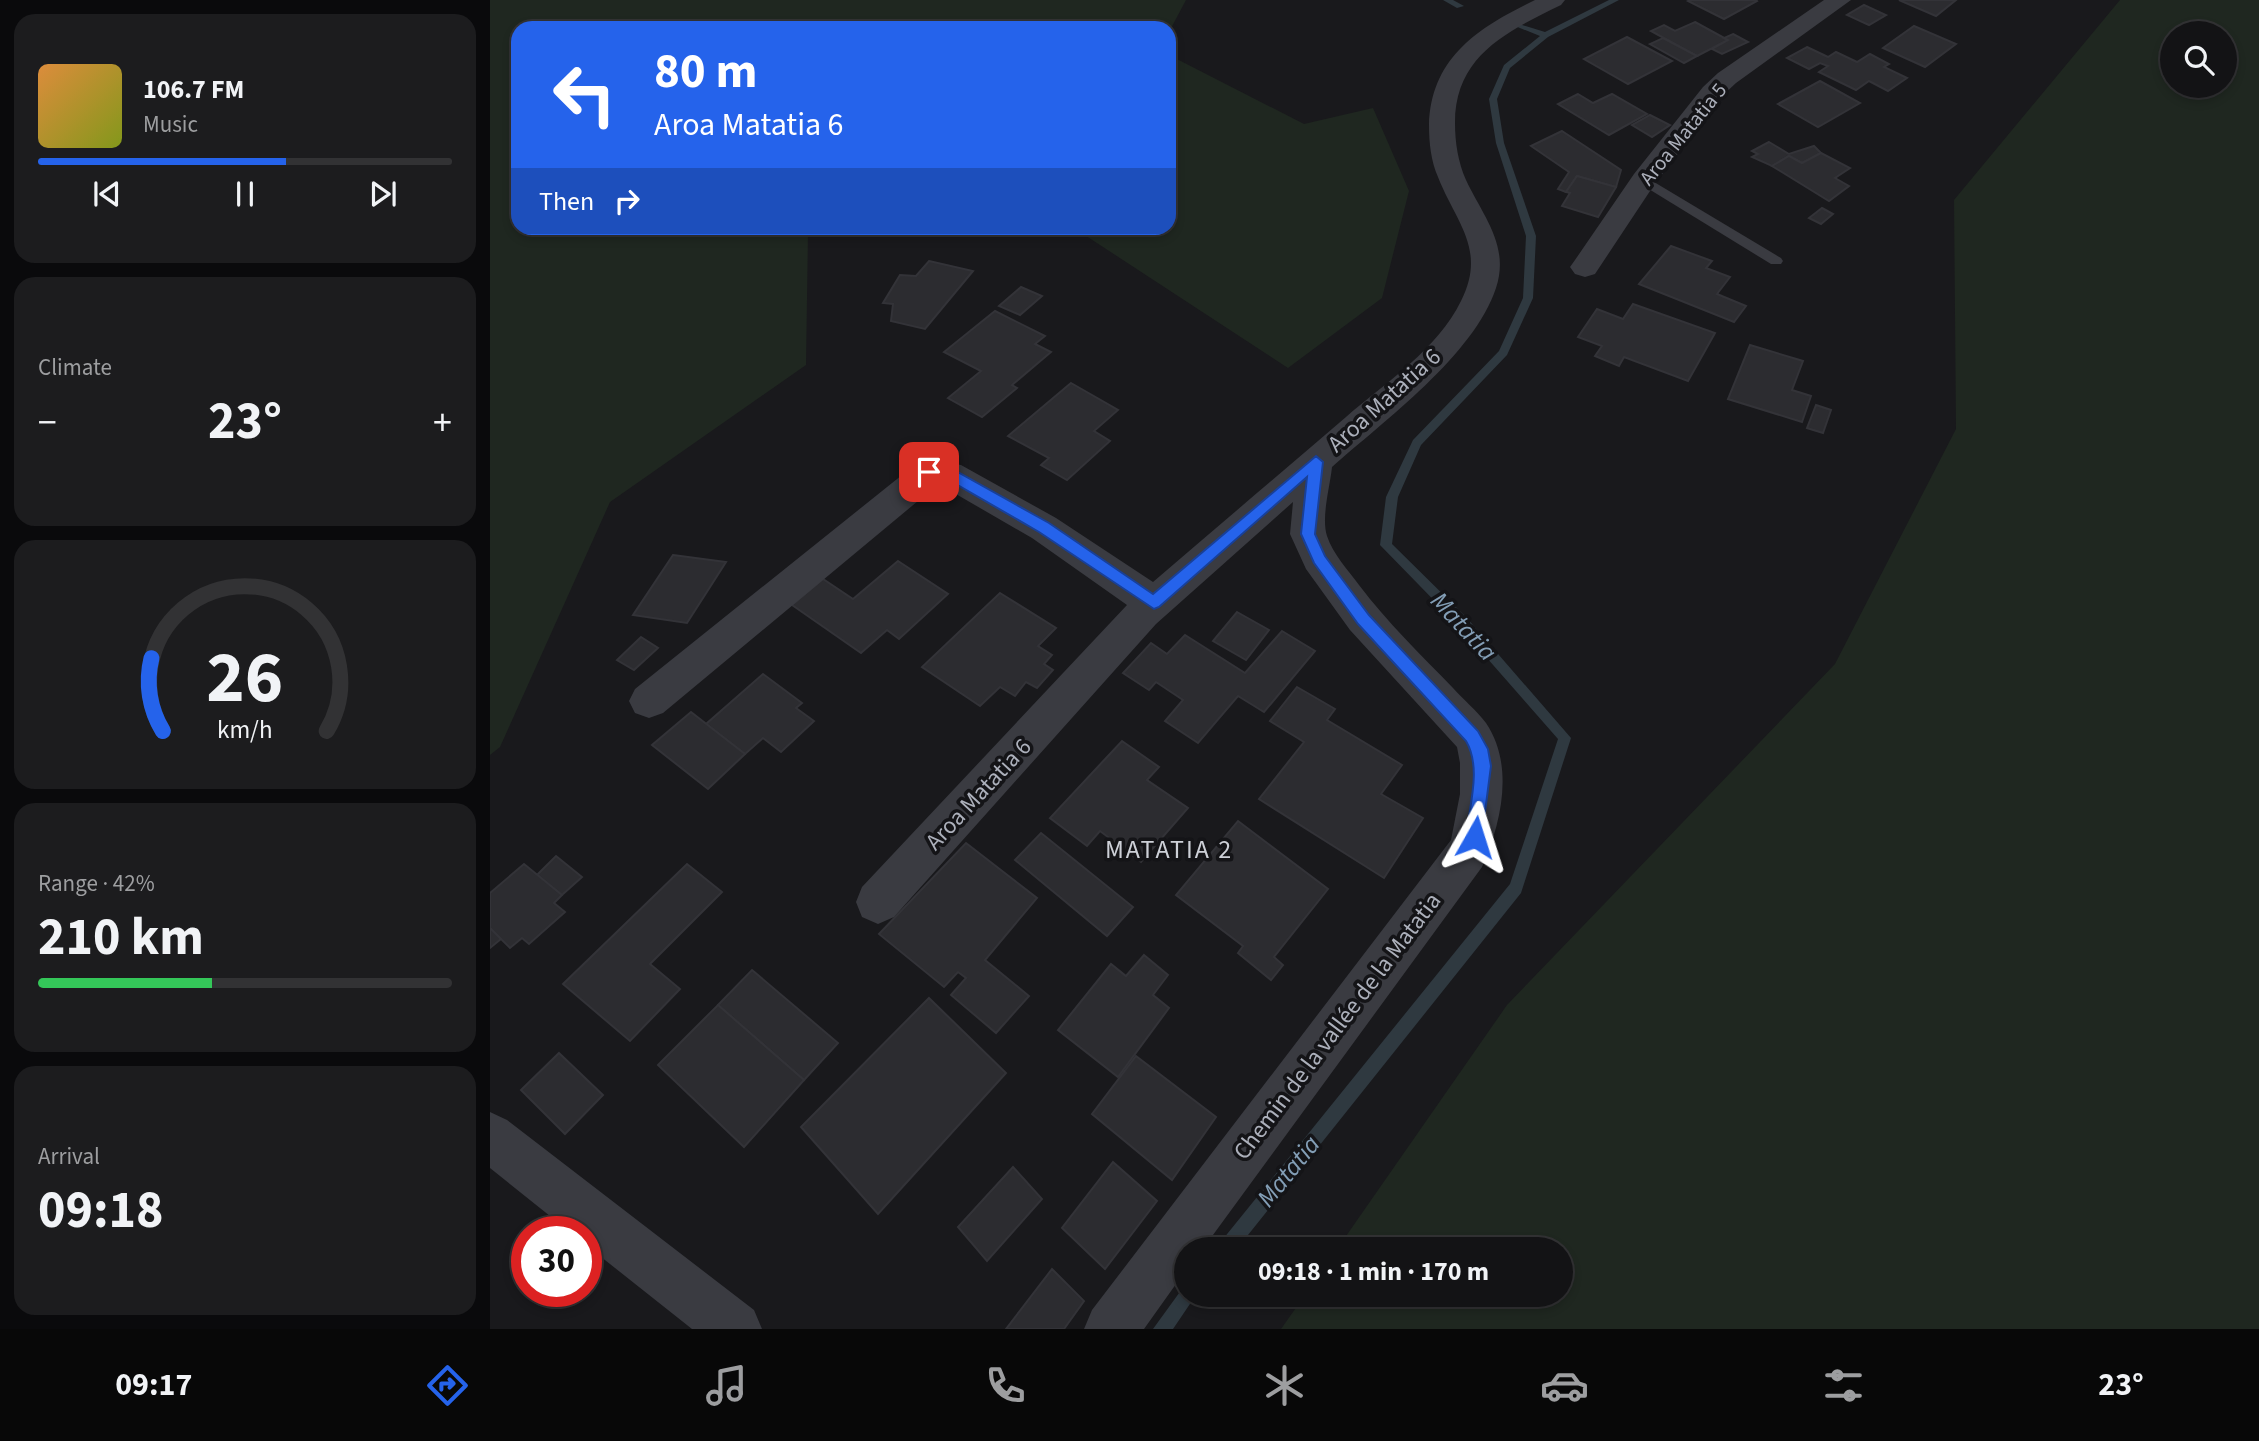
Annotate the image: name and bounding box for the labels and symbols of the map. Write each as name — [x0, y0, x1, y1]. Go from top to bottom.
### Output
street label: Aroa Matatia 5 — [1632, 76, 1734, 192]
street label: Aroa Matatia 6 — [1320, 340, 1449, 461]
pin — [899, 442, 959, 502]
water label: Matatia — [1422, 583, 1505, 669]
street label: Aroa Matatia 6 — [917, 730, 1040, 858]
position arrow — [1438, 800, 1512, 874]
district label: MATATIA 2 — [1105, 831, 1233, 868]
street label: Chemin de la vallée de la Matatia — [1225, 885, 1450, 1167]
water label: Matatia — [1248, 1127, 1329, 1215]
speed limit sign: 30 — [511, 1216, 602, 1307]

